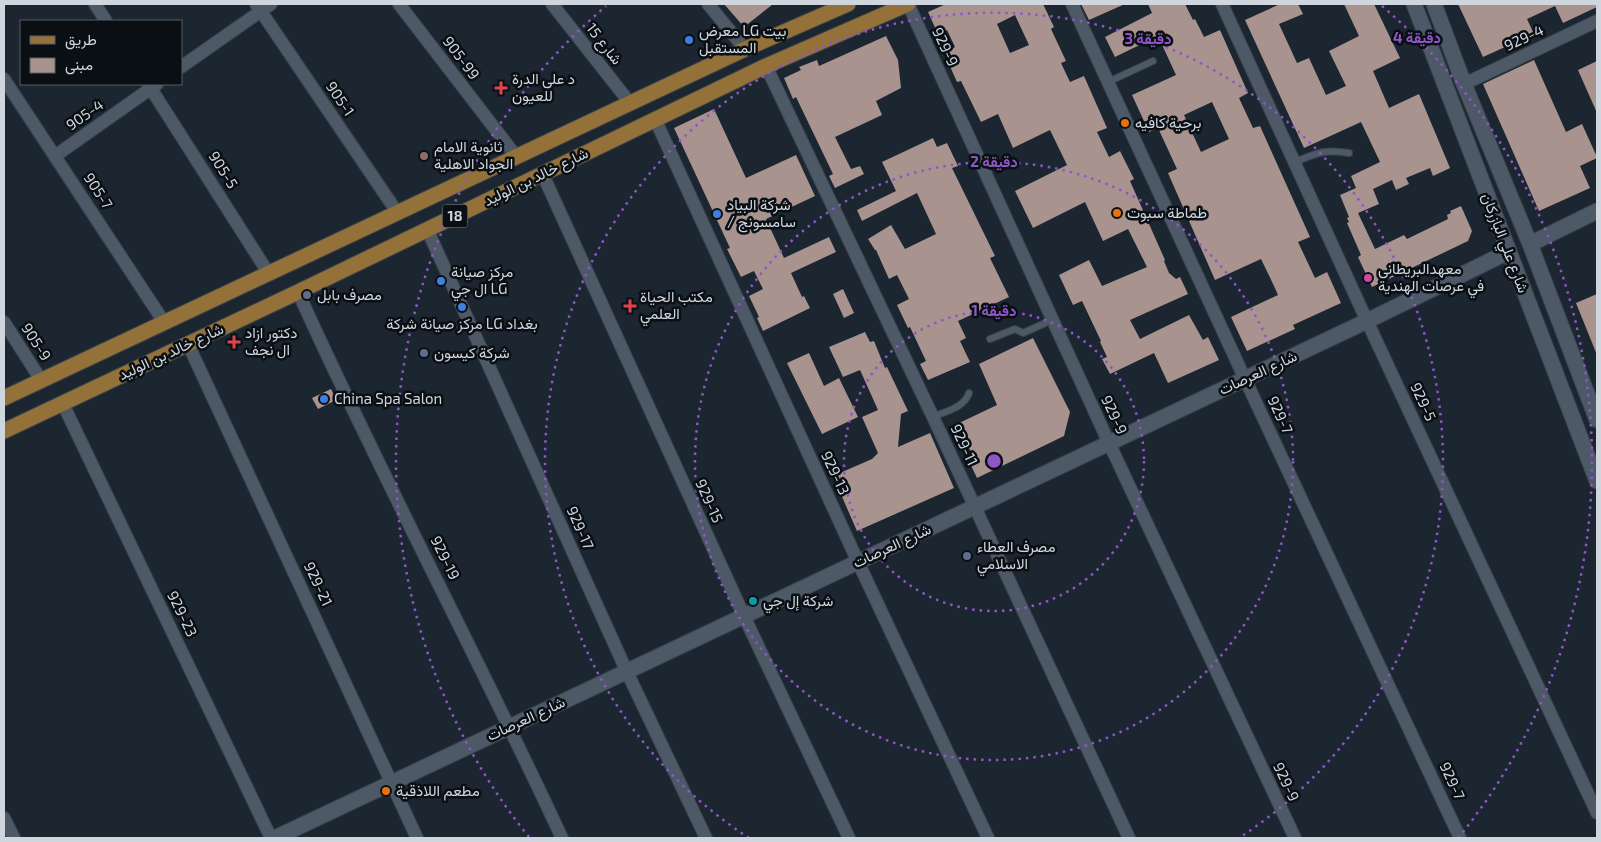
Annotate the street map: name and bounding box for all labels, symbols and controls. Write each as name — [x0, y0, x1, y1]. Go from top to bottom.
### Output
street label: شارع 15 — [581, 19, 627, 70]
legend — [20, 20, 182, 85]
street label: 929-4 — [1501, 20, 1546, 54]
place label: معرض LG بيت المستقبل — [699, 21, 786, 57]
street label: 929-9 — [929, 24, 963, 69]
text: 4 دقيقة — [1393, 28, 1441, 47]
text: 3 دقيقة — [1124, 29, 1172, 48]
text: طريق — [65, 30, 97, 50]
street label: 905-99 — [440, 32, 484, 83]
marker: معرض LG بيت المستقبل — [683, 34, 695, 46]
text: مبنى — [65, 55, 93, 75]
place label: د علي الدرة للعيون — [512, 69, 575, 105]
street label: 905-1 — [323, 78, 359, 119]
marker: د علي الدرة للعيون — [494, 81, 508, 95]
street label: 905-4 — [62, 95, 107, 133]
place label: برحية كافيه — [1135, 113, 1201, 132]
marker: برحية كافيه — [1119, 117, 1131, 129]
place label: ثانوية الامام الجواد الاهلية — [434, 137, 513, 173]
street label: شارع خالد بن الوليد — [480, 143, 592, 212]
street label: 905-5 — [205, 148, 242, 191]
marker: ثانوية الامام الجواد الاهلية — [418, 150, 430, 162]
text: 2 دقيقة — [970, 152, 1018, 171]
street label: 905-7 — [81, 169, 117, 212]
street label: شارع علي البازركان — [1474, 190, 1533, 297]
place label: شركة البياد / سامسونج — [727, 195, 796, 233]
place label: طماطة سبوت — [1127, 203, 1207, 222]
road number: 18 — [442, 205, 468, 228]
marker: طماطة سبوت — [1111, 207, 1123, 219]
marker: شركة البياد / سامسونج — [711, 208, 723, 220]
place label: معهدالبريطاني في عرصات الهندية — [1378, 259, 1484, 299]
place label: مركز صيانة ال جي LG — [451, 262, 513, 302]
marker: معهدالبريطاني في عرصات الهندية — [1362, 272, 1374, 284]
marker: مركز صيانة ال جي LG — [435, 275, 447, 287]
place label: مصرف بابل — [317, 285, 382, 304]
place label: مكتب الحياة العلمي — [640, 287, 713, 327]
marker: مصرف بابل — [301, 289, 313, 301]
marker: مكتب الحياة العلمي — [624, 300, 636, 312]
marker: مركز صيانة شركة LG بغداد — [456, 301, 468, 313]
text: 1 دقيقة — [971, 301, 1017, 320]
place label: مركز صيانة شركة LG بغداد — [386, 314, 538, 333]
street label: 905-9 — [18, 319, 56, 364]
street label: شارع خالد بن الوليد — [115, 319, 227, 386]
place label: دكتور ازاد ال نجف — [245, 323, 297, 359]
marker: دكتور ازاد ال نجف — [227, 335, 241, 349]
place label: شركة كيسون — [434, 343, 510, 362]
street label: شارع العرصات — [1216, 346, 1301, 401]
marker: شركة كيسون — [418, 347, 430, 359]
street label: 929-5 — [1407, 379, 1441, 424]
place label: China Spa Salon — [334, 389, 442, 407]
street label: 929-9 — [1098, 392, 1132, 437]
marker: China Spa Salon — [318, 393, 330, 405]
street label: 929-7 — [1264, 393, 1298, 437]
street label: 929-11 — [947, 421, 982, 468]
street label: 929-13 — [818, 448, 854, 497]
centre of rings — [985, 452, 1003, 470]
street label: 929-15 — [692, 476, 727, 525]
street label: 929-17 — [563, 503, 599, 552]
street label: شارع العرصات — [850, 519, 935, 574]
street label: 929-19 — [428, 533, 464, 582]
place label: مصرف العطاء الاسلامي — [977, 537, 1056, 577]
marker: مصرف العطاء الاسلامي — [961, 550, 973, 562]
street label: 929-21 — [301, 559, 337, 609]
street label: 929-23 — [164, 588, 202, 640]
place label: شركة إل جي — [763, 591, 833, 614]
marker: شركة إل جي — [747, 595, 759, 607]
street label: شارع العرصات — [484, 692, 569, 747]
street label: 929-9 — [1270, 759, 1304, 804]
street label: 929-7 — [1436, 759, 1470, 803]
place label: مطعم اللاذقية — [396, 781, 480, 801]
marker: مطعم اللاذقية — [380, 785, 392, 797]

